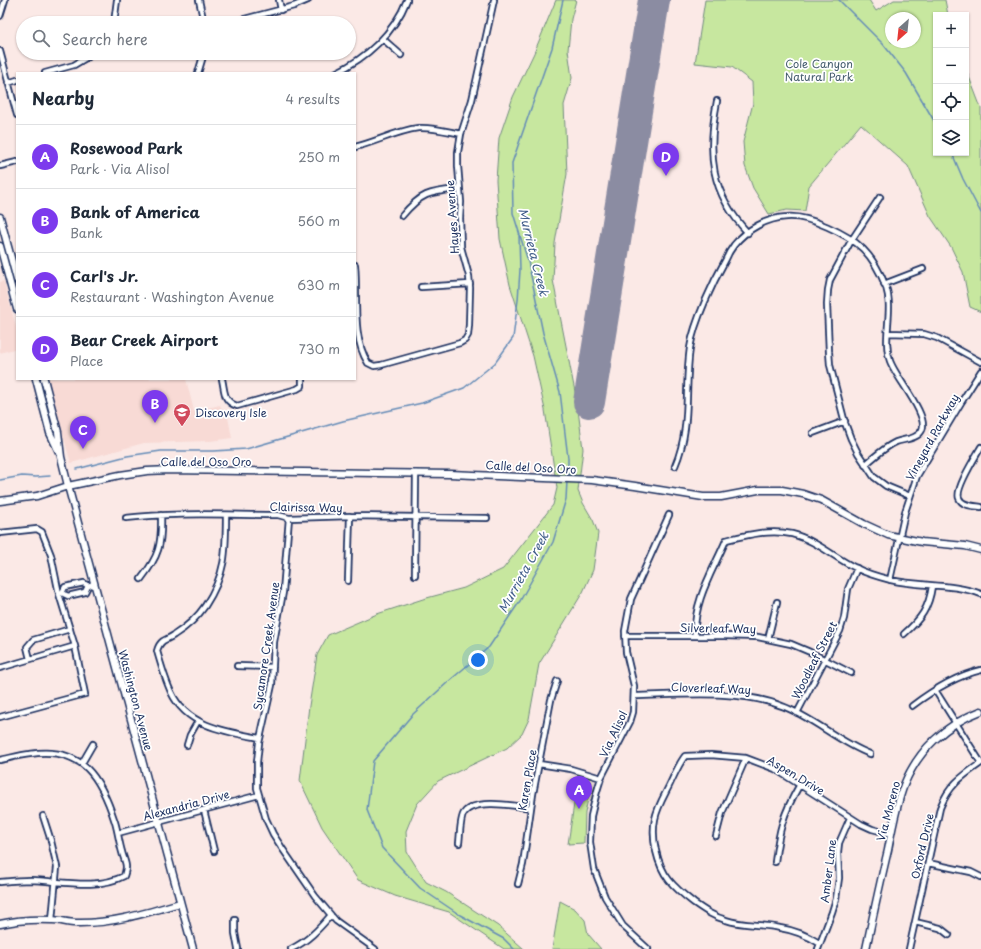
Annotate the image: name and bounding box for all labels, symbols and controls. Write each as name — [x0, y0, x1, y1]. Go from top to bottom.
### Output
north arrow — [885, 12, 921, 48]
map controls — [933, 12, 969, 156]
button: + — [933, 12, 969, 48]
search box — [16, 16, 356, 60]
icon: search — [30, 27, 52, 49]
text: Search here — [62, 27, 148, 50]
button: − — [933, 48, 969, 84]
park label: Cole Canyon Natural Park — [785, 55, 854, 85]
button: locate — [933, 84, 969, 120]
text: Nearby — [32, 85, 94, 111]
text: 4 results — [286, 89, 340, 108]
button: layers — [933, 120, 969, 156]
text: Rosewood Park — [70, 136, 183, 159]
pin: D — [653, 143, 679, 176]
text: A — [40, 147, 50, 166]
text: 250 m — [298, 147, 340, 166]
text: Park · Via Alisol — [70, 159, 170, 178]
street label: Hayes Avenue — [441, 180, 463, 254]
text: Bank of America — [70, 200, 200, 223]
water label: Murrieta Creek — [514, 206, 554, 298]
text: B — [41, 211, 49, 230]
text: 560 m — [298, 211, 340, 230]
text: Bank — [70, 223, 103, 242]
text: Carl's Jr. — [70, 264, 138, 287]
text: C — [40, 275, 50, 294]
text: 630 m — [297, 275, 340, 294]
text: Restaurant · Washington Avenue — [70, 287, 274, 306]
text: Bear Creek Airport — [70, 328, 219, 351]
text: D — [40, 339, 50, 358]
text: 730 m — [299, 339, 340, 358]
text: Place — [70, 351, 103, 370]
pin: B — [142, 390, 168, 423]
street label: Vineyard Parkway — [901, 391, 963, 483]
school or university icon: Discovery Isle — [172, 402, 192, 427]
place label: Discovery Isle — [195, 404, 267, 421]
pin: C — [70, 416, 96, 449]
street label: Calle del Oso Oro — [161, 453, 251, 470]
street label: Calle del Oso Oro — [485, 456, 577, 478]
street label: Clairissa Way — [269, 498, 343, 516]
water label: Murrieta Creek — [493, 528, 553, 616]
street label: Sycamore Creek Avenue — [249, 581, 283, 711]
street label: Woodleaf Street — [787, 618, 841, 702]
street label: Silverleaf Way — [680, 619, 756, 637]
street label: Washington Avenue — [114, 648, 158, 752]
your location — [468, 650, 488, 670]
street label: Cloverleaf Way — [671, 678, 751, 698]
street label: Via Alisol — [595, 708, 631, 760]
street label: Karen Place — [513, 748, 541, 812]
street label: Aspen Drive — [764, 751, 828, 799]
pin: A — [566, 776, 592, 809]
street label: Via Moreno — [872, 779, 904, 843]
street label: Alexandria Drive — [141, 785, 231, 825]
street label: Oxford Drive — [906, 811, 938, 881]
street label: Amber Lane — [816, 838, 840, 904]

